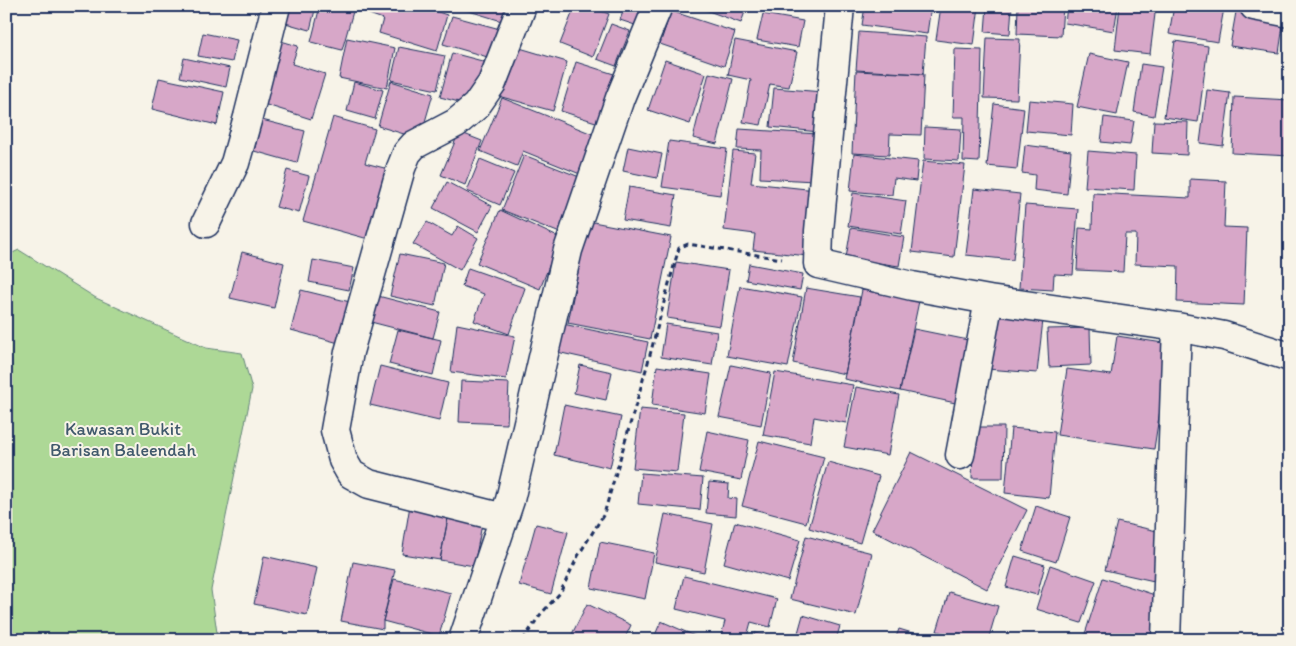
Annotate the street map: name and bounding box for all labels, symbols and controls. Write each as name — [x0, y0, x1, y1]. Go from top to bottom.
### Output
park label: Kawasan Bukit Barisan Baleendah — [50, 418, 196, 461]

